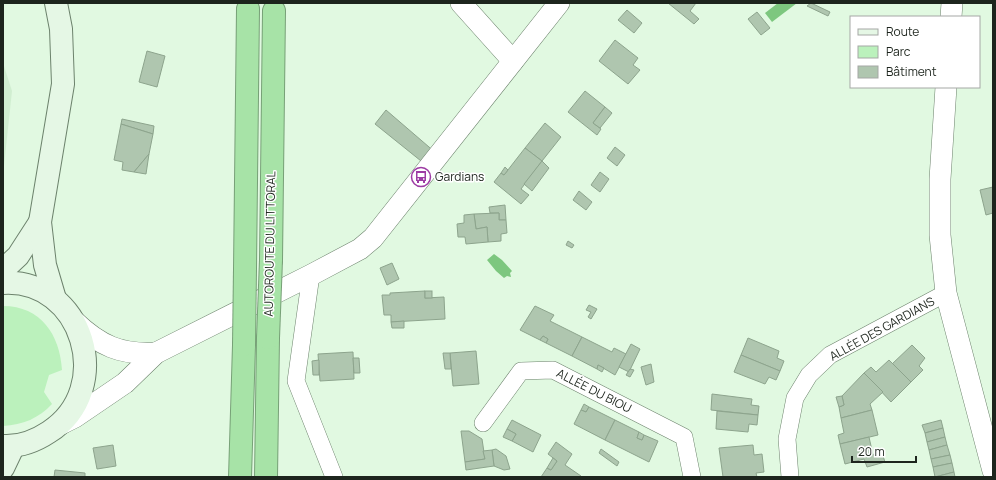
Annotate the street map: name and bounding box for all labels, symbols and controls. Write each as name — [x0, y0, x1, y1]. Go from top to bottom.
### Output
legend — [850, 16, 980, 88]
text: Route — [886, 23, 919, 40]
text: Parc — [886, 43, 911, 60]
text: Bâtiment — [886, 63, 937, 80]
bus stop icon: Gardians — [410, 166, 432, 188]
place label: Gardians — [435, 168, 484, 185]
street label: AUTOROUTE DU LITTORAL — [260, 171, 279, 317]
street label: ALLÉE DES GARDIANS — [826, 293, 937, 365]
street label: ALLÉE DU BIOU — [554, 364, 635, 417]
scale bar — [852, 438, 916, 464]
text: 20 m — [858, 443, 885, 460]

